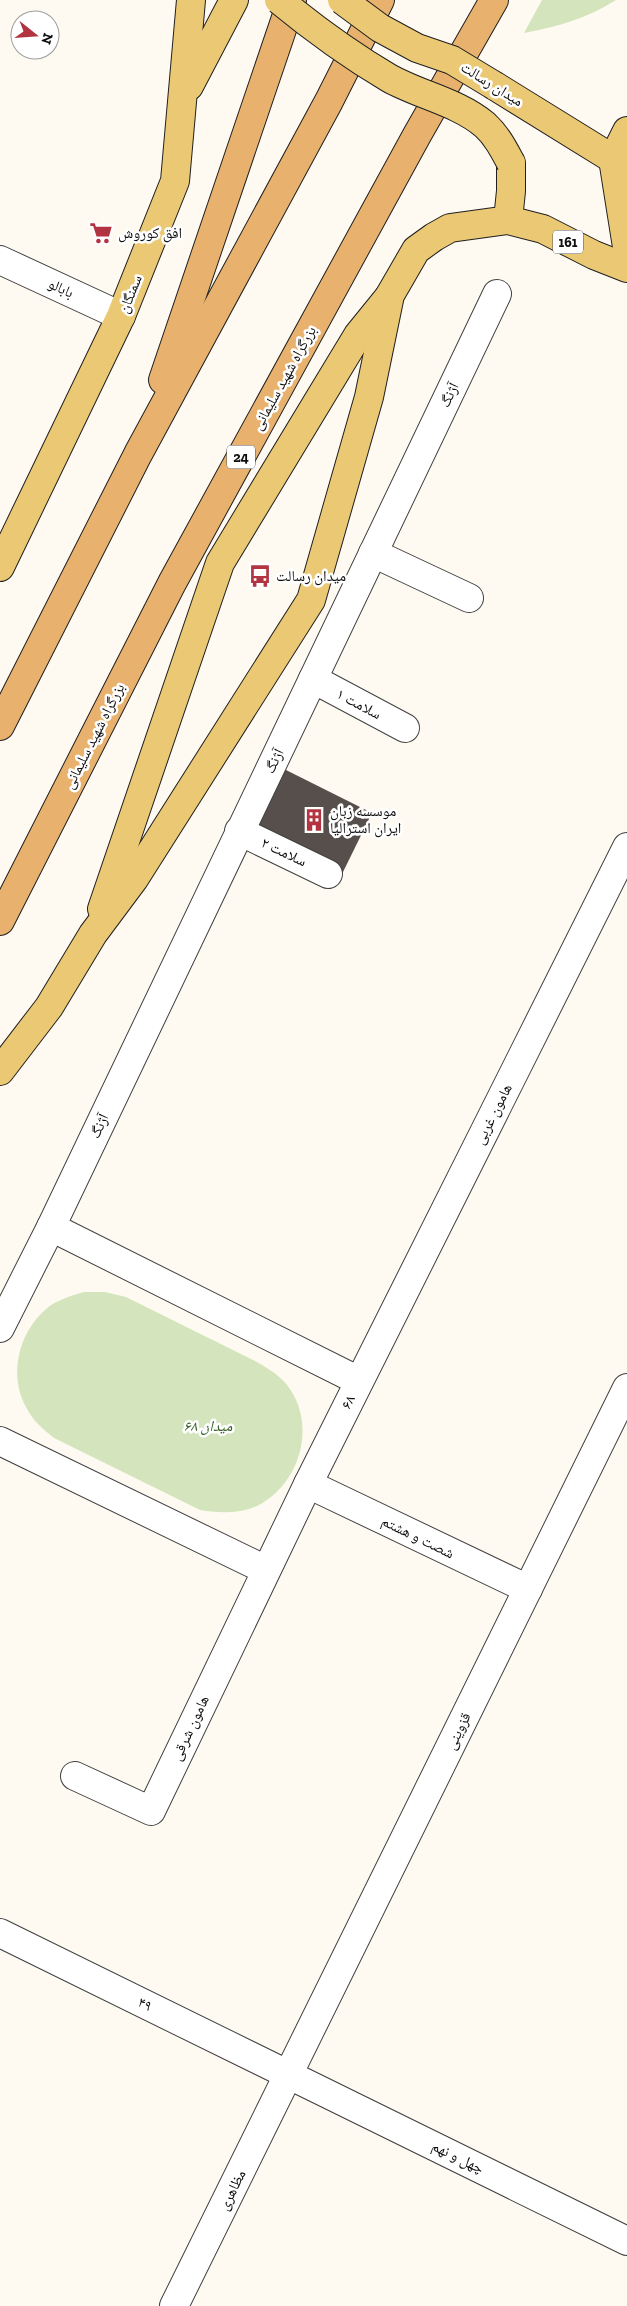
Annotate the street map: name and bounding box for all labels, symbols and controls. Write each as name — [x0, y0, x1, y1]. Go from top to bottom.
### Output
north arrow — [10, 10, 60, 60]
text: N — [37, 31, 57, 47]
street label: میدان رسالت — [457, 58, 527, 111]
supermarket icon: افق کوروش — [88, 220, 114, 246]
place label: افق کوروش — [118, 224, 182, 243]
road number: 161 — [553, 230, 583, 253]
street label: سمنگان — [114, 272, 147, 316]
street label: بابالو — [45, 274, 77, 302]
street label: بزرگراه شهید سلیمانی — [248, 323, 321, 434]
street label: آژنگ — [435, 379, 463, 410]
road number: 24 — [227, 446, 255, 468]
bus stop icon: میدان رسالت — [247, 563, 273, 589]
place label: میدان رسالت — [276, 567, 346, 586]
street label: بزرگراه شهید سلیمانی — [60, 680, 129, 792]
street label: سلامت ۱ — [333, 685, 385, 723]
street label: آژنگ — [260, 745, 288, 776]
place label: موسسه زبان ایران استرالیا — [330, 802, 401, 838]
building icon: موسسه زبان ایران استرالیا — [301, 807, 327, 833]
street label: سلامت ۲ — [258, 834, 310, 870]
street label: هامون غربی — [470, 1081, 517, 1148]
street label: آژنگ — [86, 1110, 113, 1141]
street label: ۶۸ — [337, 1392, 359, 1412]
park label: میدان ۶۸ — [184, 1417, 232, 1435]
street label: شصت و هشتم — [378, 1512, 457, 1563]
street label: هامون شرقی — [167, 1692, 214, 1764]
street label: قزوینی — [441, 1709, 476, 1753]
street label: ۴۹ — [135, 1993, 155, 2015]
street label: چهل و نهم — [429, 2137, 487, 2178]
street label: مظاهری — [214, 2167, 251, 2214]

